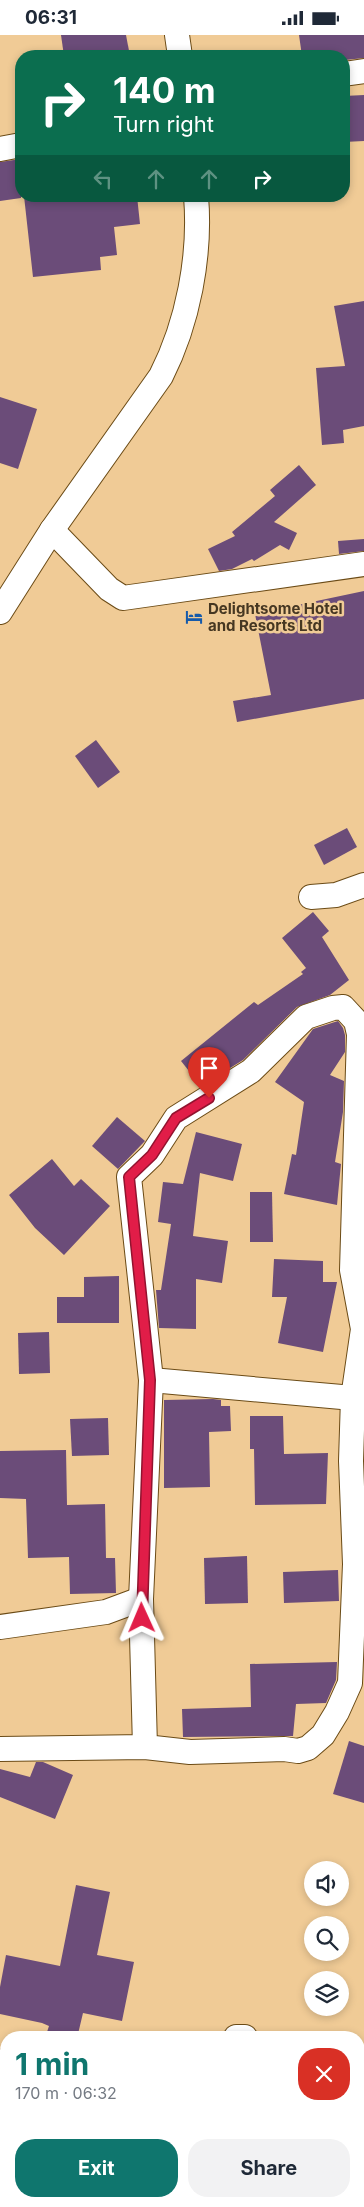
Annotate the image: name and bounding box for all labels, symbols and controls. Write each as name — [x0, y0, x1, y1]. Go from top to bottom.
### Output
text: 06:31 — [25, 6, 77, 29]
text: 140 m — [113, 69, 216, 111]
icon: right — [30, 70, 95, 135]
text: Turn right — [113, 111, 214, 137]
icon: left — [89, 165, 117, 193]
icon: ahead — [142, 165, 170, 193]
icon: ahead — [195, 165, 223, 193]
icon: right — [248, 165, 276, 193]
place label: Delightsome Hotel and Resorts Ltd — [208, 599, 343, 635]
hotel icon: Delightsome Hotel and Resorts Ltd — [184, 607, 204, 627]
pin — [188, 1047, 230, 1098]
icon: arrive — [195, 1054, 223, 1082]
position arrow — [115, 1591, 167, 1643]
map controls — [304, 1861, 349, 2016]
button: sound — [304, 1861, 349, 1906]
button: search — [304, 1916, 349, 1961]
button: layers — [304, 1971, 349, 2016]
text: 1 min — [15, 2046, 89, 2082]
button: close — [298, 2048, 350, 2100]
text: 170 m · 06:32 — [15, 2083, 117, 2103]
button: Exit — [15, 2139, 178, 2197]
button: Share — [188, 2139, 350, 2197]

